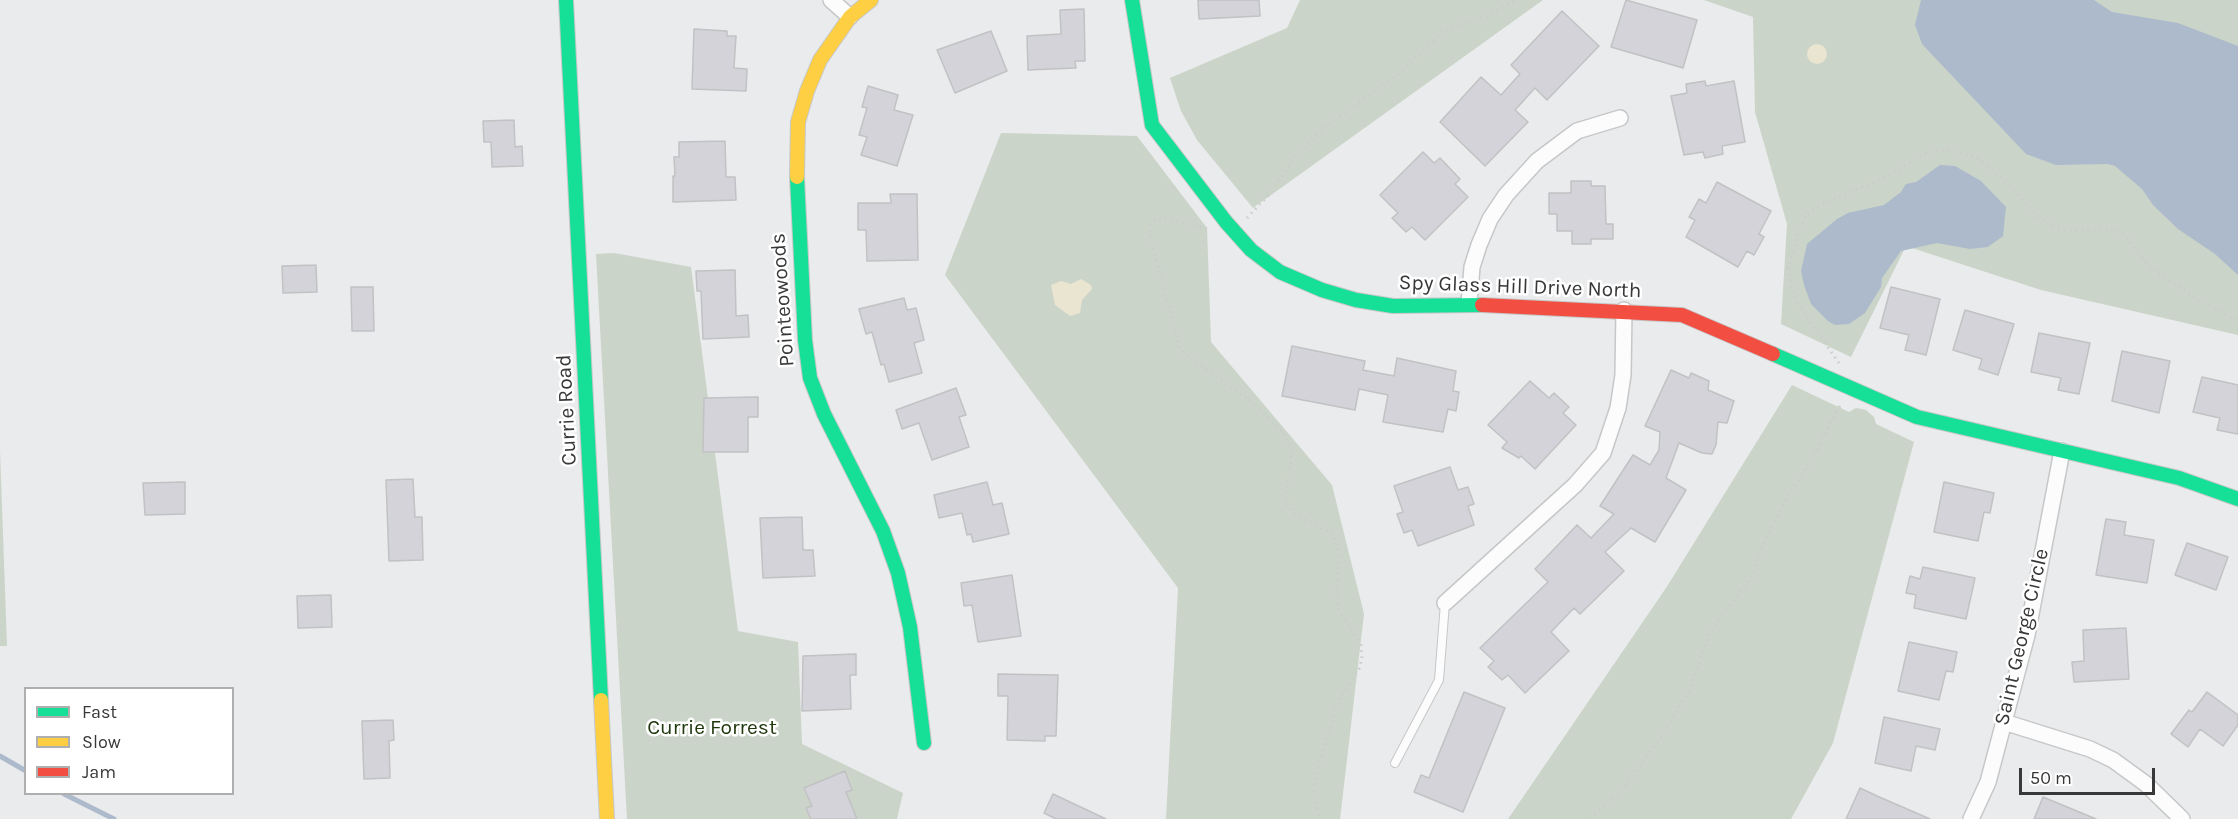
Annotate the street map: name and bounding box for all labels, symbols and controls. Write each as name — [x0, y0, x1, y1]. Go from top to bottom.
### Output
street label: Pointeowoods — [766, 232, 800, 368]
street label: Spy Glass Hill Drive North — [1398, 270, 1642, 304]
street label: Currie Road — [552, 354, 582, 466]
street label: Saint George Circle — [1989, 546, 2055, 728]
legend — [24, 687, 234, 795]
text: Fast — [82, 701, 117, 723]
park label: Currie Forrest — [647, 715, 777, 741]
text: Slow — [82, 731, 121, 753]
scale bar — [2022, 756, 2158, 794]
text: Jam — [82, 761, 116, 783]
text: 50 m — [2030, 767, 2072, 789]

